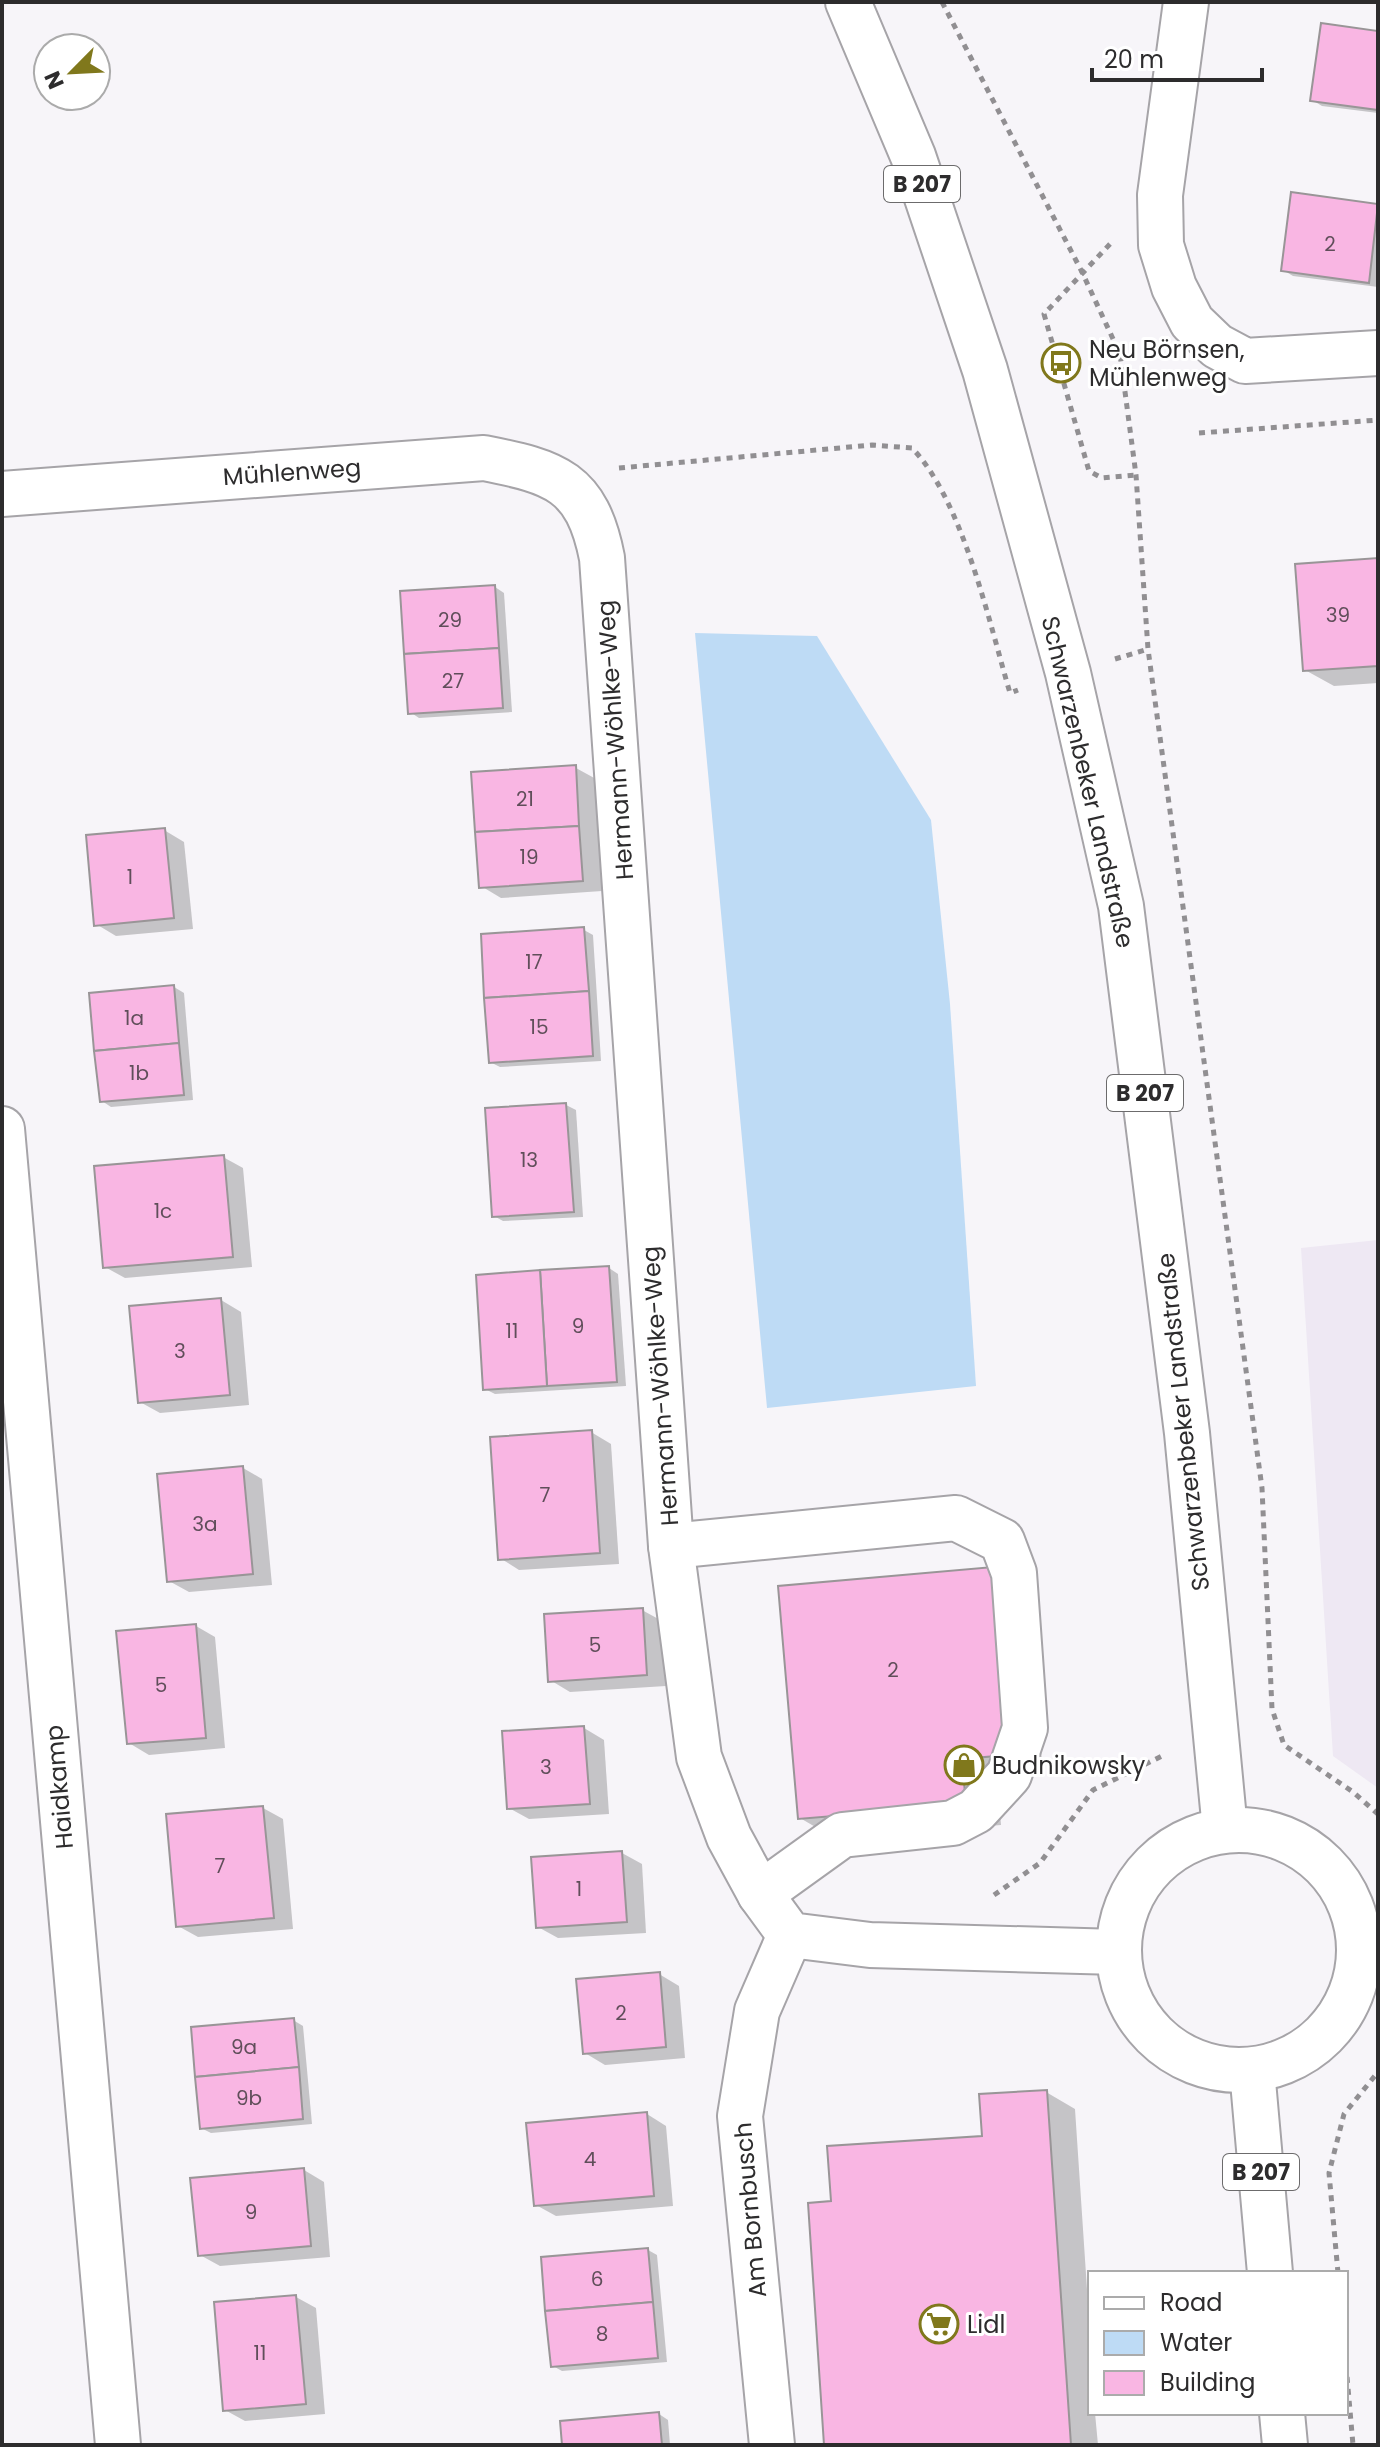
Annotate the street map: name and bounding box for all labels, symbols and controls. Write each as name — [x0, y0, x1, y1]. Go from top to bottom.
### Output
north arrow — [32, 32, 112, 112]
scale bar — [1092, 32, 1262, 82]
text: 20 m — [1104, 43, 1164, 76]
text: N — [37, 66, 72, 94]
road number: B 207 — [884, 166, 960, 202]
house number: 2 — [1324, 230, 1336, 258]
place label: Neu Börnsen, Mühlenweg — [1089, 333, 1245, 394]
bus stop icon: Neu Börnsen, Mühlenweg — [1040, 342, 1082, 384]
street label: Mühlenweg — [222, 451, 362, 493]
street label: Hermann-Wöhlke-Weg — [589, 599, 641, 881]
house number: 39 — [1326, 601, 1350, 629]
house number: 29 — [438, 606, 462, 634]
street label: Schwarzenbeker Landstraße — [1034, 613, 1142, 951]
house number: 27 — [442, 667, 464, 695]
house number: 21 — [516, 785, 534, 813]
house number: 19 — [520, 843, 539, 871]
house number: 1 — [127, 863, 133, 891]
house number: 17 — [525, 948, 543, 976]
house number: 1a — [124, 1004, 144, 1032]
house number: 15 — [530, 1013, 548, 1041]
house number: 1b — [129, 1059, 149, 1087]
road number: B 207 — [1107, 1075, 1183, 1111]
house number: 13 — [520, 1146, 538, 1174]
house number: 1c — [154, 1197, 172, 1225]
street label: Hermann-Wöhlke-Weg — [634, 1245, 686, 1527]
street label: Schwarzenbeker Landstraße — [1149, 1251, 1217, 1593]
house number: 9 — [572, 1312, 584, 1340]
house number: 11 — [506, 1317, 518, 1345]
house number: 3 — [174, 1337, 186, 1365]
house number: 7 — [540, 1481, 551, 1509]
house number: 3a — [192, 1510, 218, 1538]
house number: 5 — [589, 1631, 601, 1659]
house number: 2 — [887, 1656, 899, 1684]
house number: 5 — [155, 1671, 167, 1699]
street label: Haidkamp — [37, 1724, 81, 1850]
shop icon: Budnikowsky — [943, 1744, 985, 1786]
place label: Budnikowsky — [992, 1749, 1146, 1782]
house number: 3 — [540, 1753, 552, 1781]
house number: 7 — [215, 1852, 226, 1880]
house number: 1 — [576, 1875, 582, 1903]
house number: 2 — [615, 1999, 627, 2027]
house number: 9a — [231, 2033, 257, 2061]
house number: 9b — [236, 2084, 262, 2112]
street label: Am Bornbusch — [726, 2121, 774, 2299]
house number: 4 — [584, 2145, 596, 2173]
road number: B 207 — [1223, 2154, 1299, 2190]
house number: 9 — [245, 2198, 257, 2226]
house number: 6 — [591, 2265, 603, 2293]
legend — [1088, 2271, 1348, 2415]
text: Road — [1160, 2286, 1222, 2319]
supermarket icon: Lidl — [918, 2303, 960, 2345]
place label: Lidl — [967, 2308, 1005, 2341]
house number: 8 — [596, 2320, 608, 2348]
text: Water — [1160, 2326, 1232, 2359]
house number: 11 — [254, 2339, 266, 2367]
text: Building — [1160, 2366, 1256, 2399]

